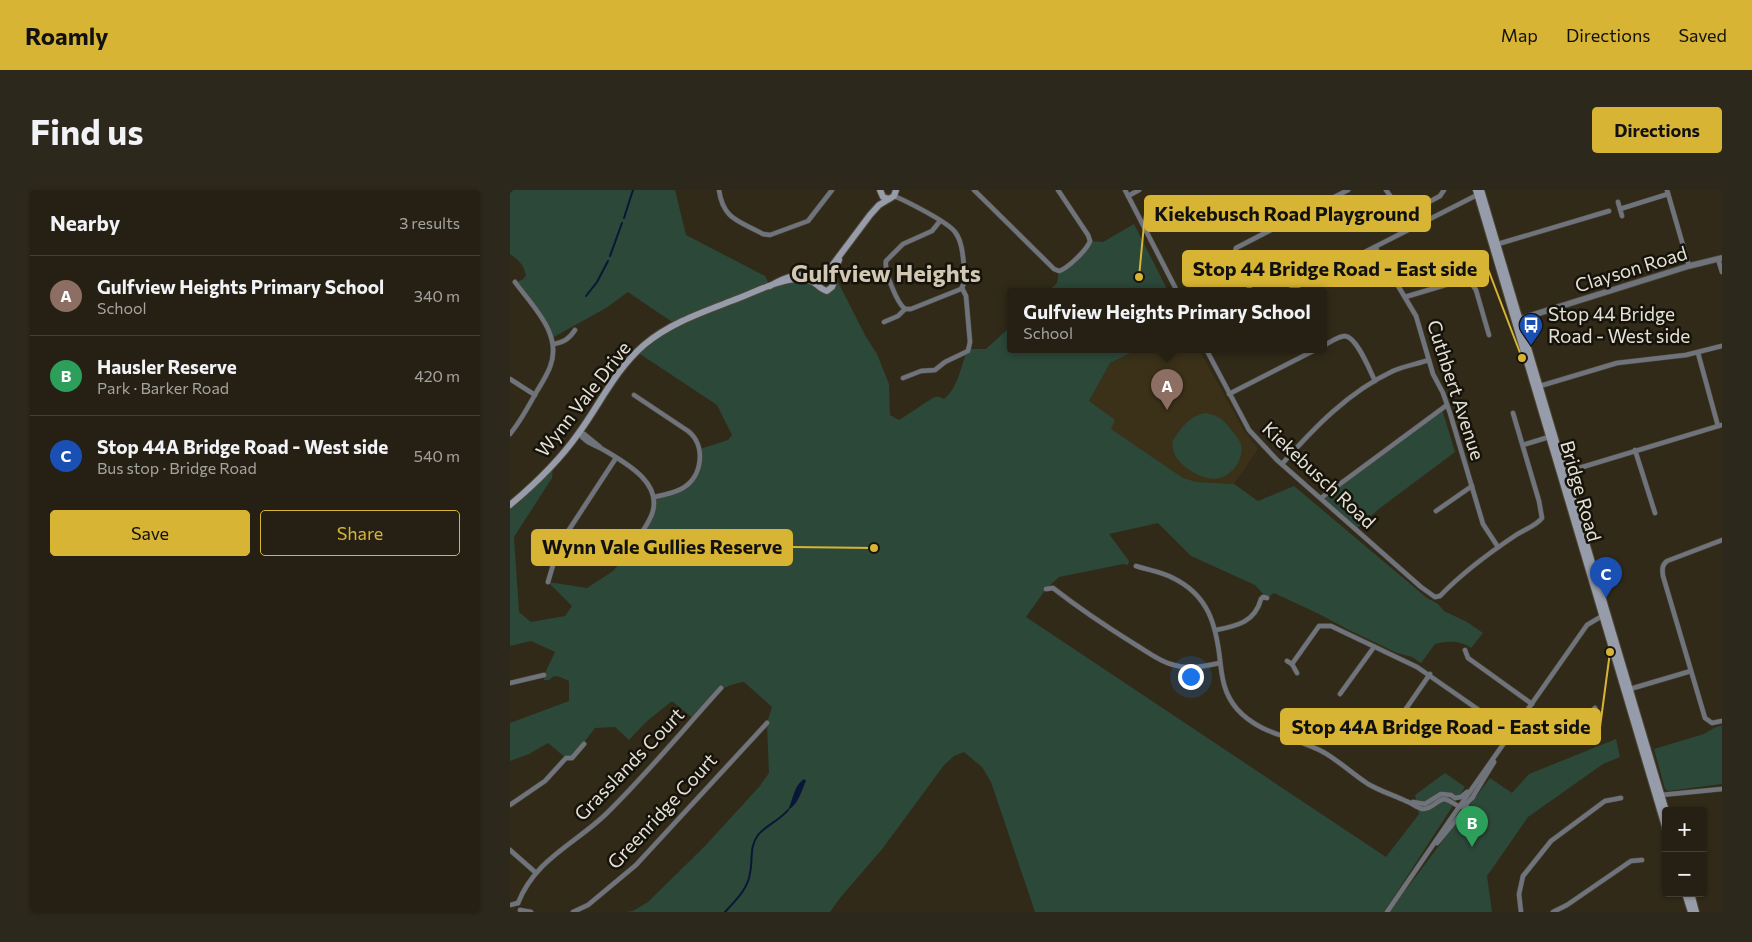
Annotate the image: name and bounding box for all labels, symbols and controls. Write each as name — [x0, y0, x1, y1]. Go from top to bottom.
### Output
text: Roamly — [25, 21, 108, 50]
text: Map — [1501, 24, 1538, 46]
text: Directions — [1566, 24, 1650, 46]
text: Saved — [1678, 24, 1727, 46]
button: Directions — [1592, 107, 1722, 153]
text: Find us — [30, 109, 144, 152]
callout: Kiekebusch Road Playground — [1145, 196, 1430, 231]
text: Kiekebusch Road Playground — [1154, 201, 1420, 225]
text: Nearby — [50, 210, 120, 235]
text: 3 results — [399, 213, 460, 232]
street label: Clayson Road — [1572, 241, 1690, 297]
callout: Stop 44 Bridge Road - East side — [1183, 251, 1488, 286]
text: Stop 44 Bridge Road - East side — [1193, 256, 1477, 280]
district label: Gulfview Heights — [791, 258, 981, 287]
text: Gulfview Heights Primary School — [97, 275, 384, 298]
text: A — [60, 286, 72, 305]
text: 340 m — [414, 286, 460, 305]
popup — [1007, 288, 1327, 353]
text: School — [97, 298, 147, 317]
text: Gulfview Heights Primary School — [1023, 300, 1311, 323]
place label: Stop 44 Bridge Road - West side — [1548, 302, 1690, 347]
bus stop icon: Stop 44 Bridge Road - West side — [1518, 312, 1544, 346]
street label: Cuthbert Avenue — [1423, 317, 1490, 463]
text: School — [1023, 323, 1073, 342]
street label: Wynn Vale Drive — [530, 336, 635, 461]
text: Hausler Reserve — [97, 355, 237, 378]
text: B — [61, 366, 71, 385]
text: 420 m — [414, 366, 460, 385]
pin: A — [1151, 369, 1183, 410]
text: Park · Barker Road — [97, 378, 229, 397]
street label: Kiekebusch Road — [1258, 416, 1381, 533]
text: Stop 44A Bridge Road - West side — [97, 435, 388, 458]
street label: Bridge Road — [1556, 438, 1607, 544]
text: C — [61, 446, 71, 465]
text: 540 m — [414, 446, 460, 465]
text: Bus stop · Bridge Road — [97, 458, 257, 477]
button: Save — [50, 510, 250, 556]
button: Share — [260, 510, 460, 556]
callout: Wynn Vale Gullies Reserve — [532, 530, 792, 565]
text: Wynn Vale Gullies Reserve — [542, 534, 782, 558]
pin: C — [1590, 557, 1622, 598]
your location — [1178, 664, 1204, 690]
street label: Grasslands Court — [569, 702, 688, 825]
callout: Stop 44A Bridge Road - East side — [1281, 709, 1600, 744]
text: Stop 44A Bridge Road - East side — [1292, 714, 1590, 738]
street label: Greenridge Court — [602, 748, 721, 873]
pin: B — [1456, 806, 1488, 847]
map controls — [1662, 807, 1707, 897]
button: + — [1662, 807, 1707, 852]
button: − — [1662, 852, 1707, 897]

